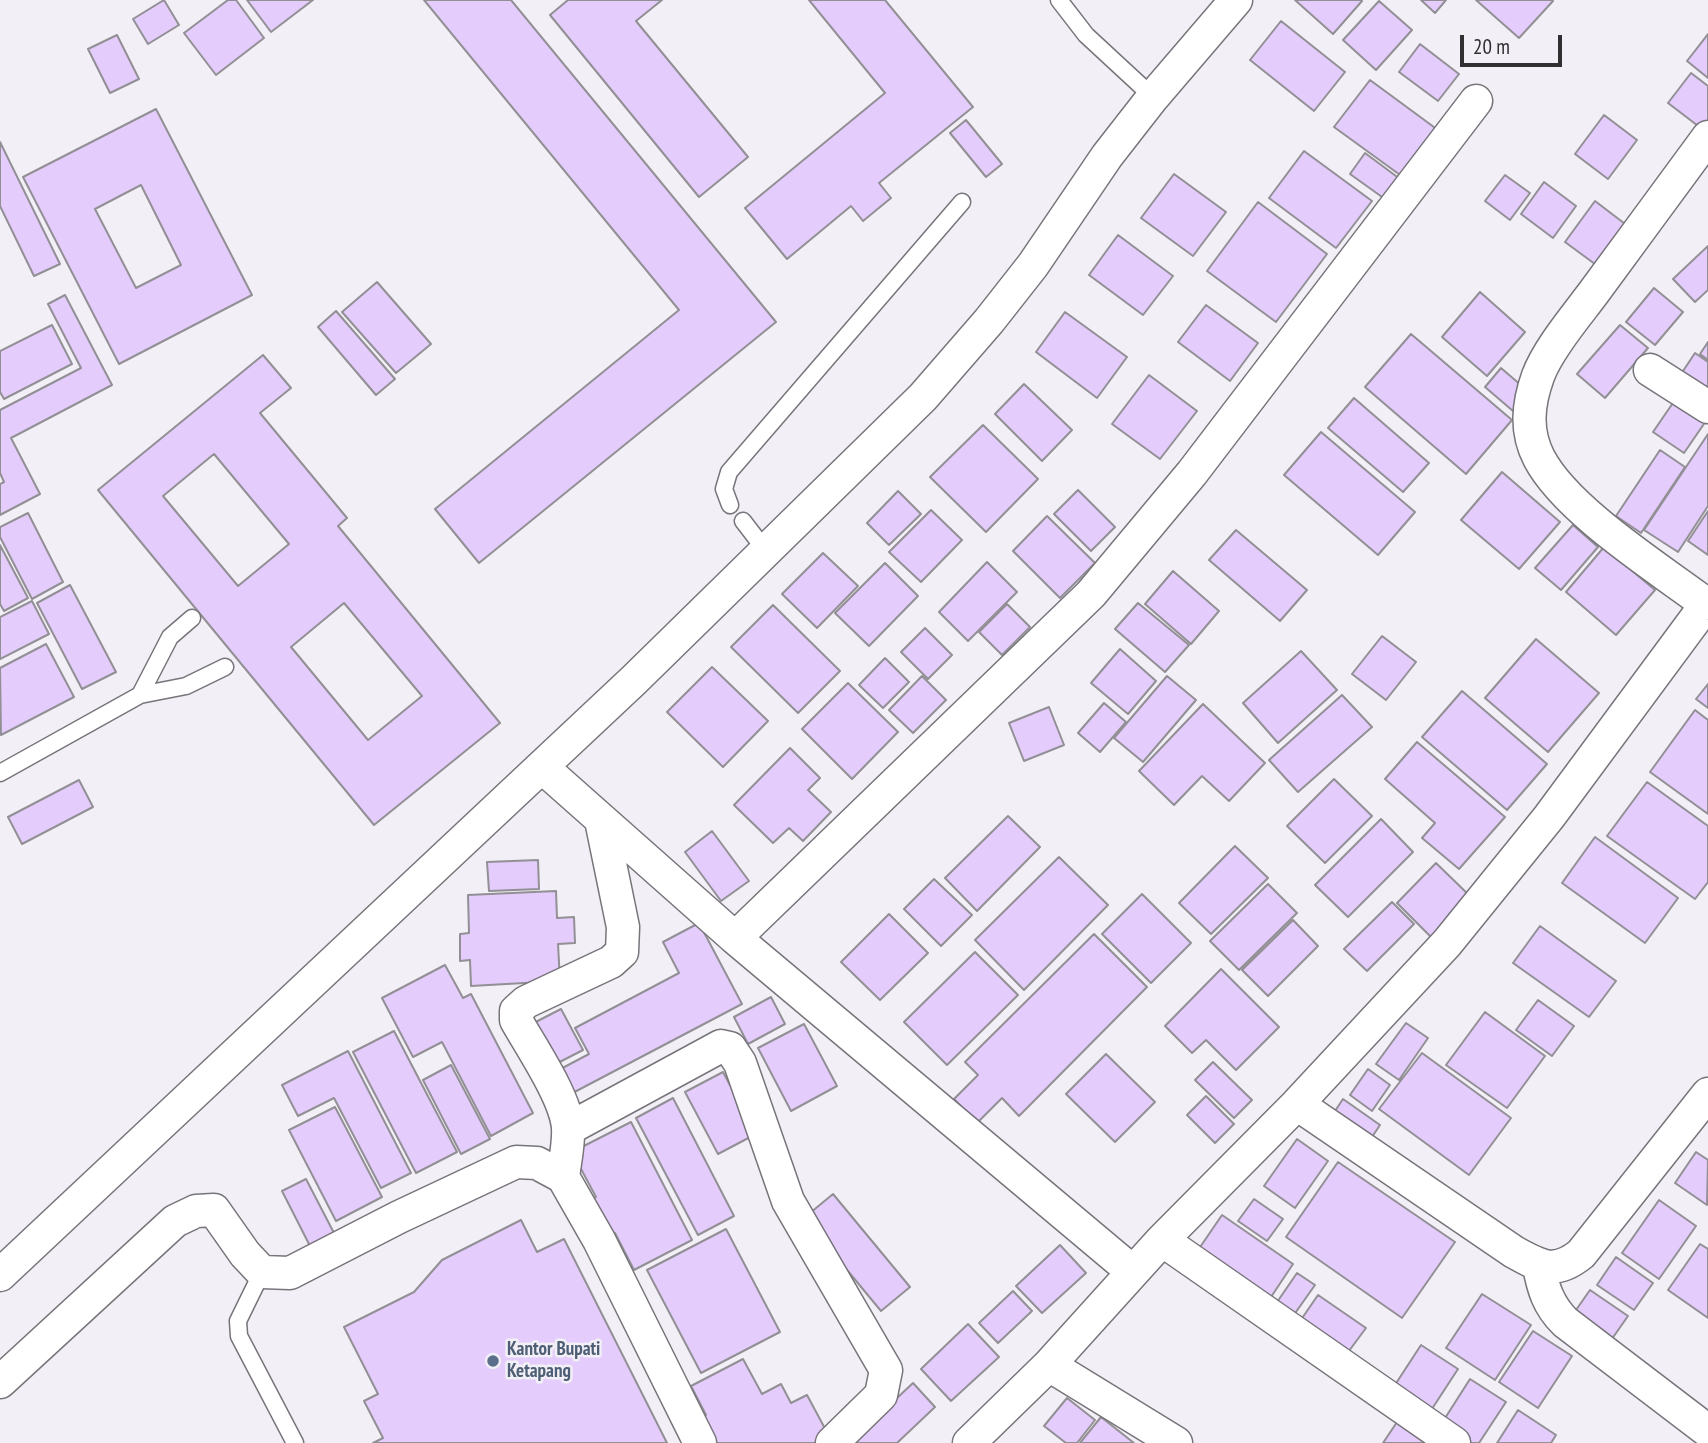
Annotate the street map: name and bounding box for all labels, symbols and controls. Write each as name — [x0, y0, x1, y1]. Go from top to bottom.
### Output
scale bar — [1463, 21, 1564, 65]
text: 20 m — [1473, 33, 1510, 60]
place label: Kantor Bupati Ketapang — [507, 1339, 600, 1383]
marker: Kantor Bupati Ketapang — [485, 1353, 501, 1369]

